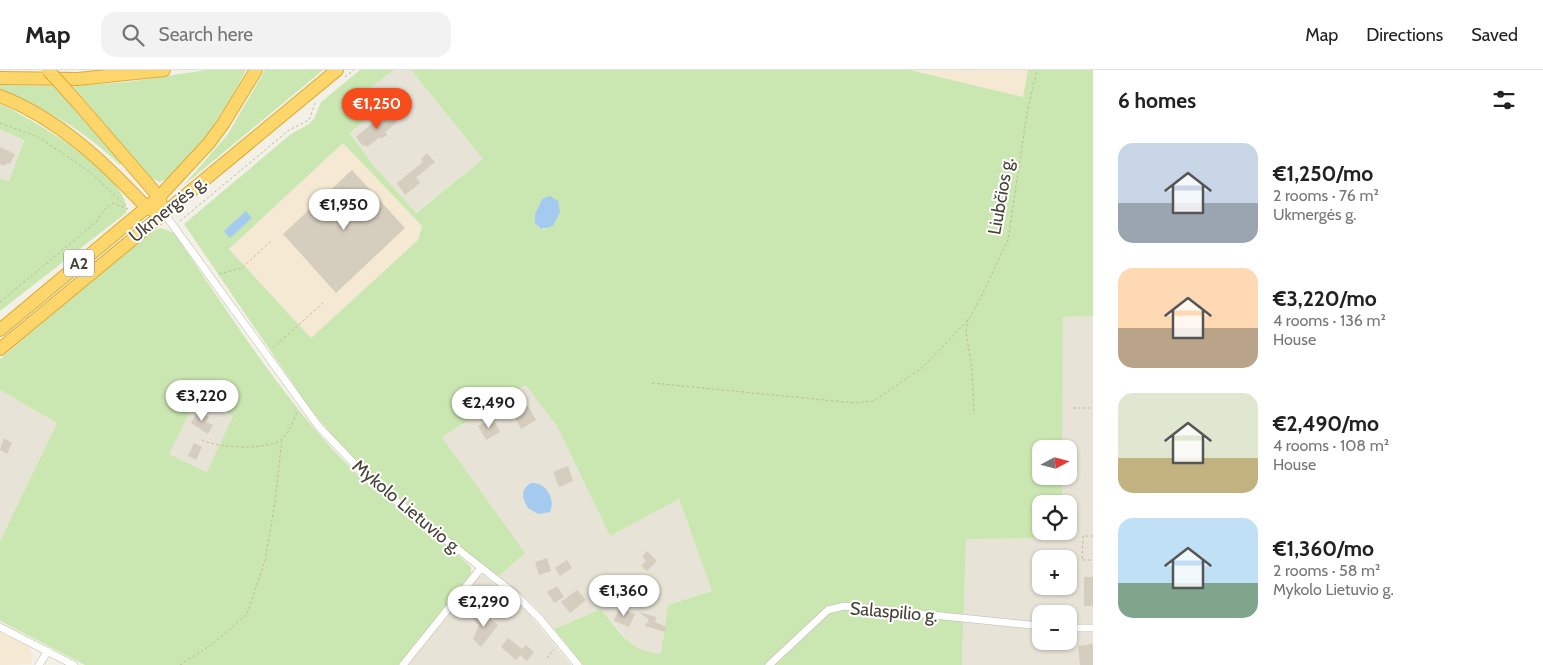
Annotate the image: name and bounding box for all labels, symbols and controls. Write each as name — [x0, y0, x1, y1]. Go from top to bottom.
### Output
search box — [101, 12, 451, 57]
text: Map — [25, 20, 71, 49]
icon: search — [119, 21, 147, 49]
text: Search here — [159, 23, 253, 46]
text: Map — [1305, 24, 1338, 46]
text: Directions — [1366, 24, 1443, 46]
text: Saved — [1471, 24, 1518, 46]
icon: filters — [1490, 86, 1518, 114]
pin: €1,250 — [336, 88, 418, 130]
text: 6 homes — [1118, 88, 1196, 113]
text: €1,250 — [353, 94, 401, 113]
street label: Liubčios g. — [983, 156, 1019, 236]
text: €1,250/mo — [1273, 161, 1373, 186]
icon: home — [1158, 163, 1218, 223]
street label: Ukmergės g. — [125, 171, 211, 247]
text: 2 rooms · 76 m² — [1273, 186, 1379, 205]
pin: €1,950 — [303, 189, 385, 231]
text: €1,950 — [320, 195, 368, 214]
text: Ukmergės g. — [1273, 205, 1356, 224]
road number: A2 — [64, 250, 94, 277]
text: €3,220/mo — [1273, 286, 1377, 311]
icon: home — [1158, 288, 1218, 348]
text: 4 rooms · 136 m² — [1273, 311, 1386, 330]
text: House — [1273, 330, 1316, 349]
pin: €3,220 — [161, 380, 243, 422]
text: €3,220 — [177, 386, 227, 405]
pin: €2,490 — [448, 386, 530, 429]
text: €2,490 — [463, 393, 515, 412]
text: €2,490/mo — [1273, 411, 1379, 436]
icon: home — [1158, 413, 1218, 473]
text: 4 rooms · 108 m² — [1273, 436, 1389, 455]
north arrow — [1032, 440, 1078, 485]
map controls — [1032, 440, 1077, 650]
street label: Mykolo Lietuvio g. — [348, 455, 466, 559]
text: House — [1273, 455, 1316, 474]
button: locate — [1032, 495, 1077, 540]
text: €1,360/mo — [1273, 536, 1374, 561]
icon: home — [1158, 538, 1218, 598]
button: + — [1032, 550, 1077, 595]
text: 2 rooms · 58 m² — [1273, 561, 1380, 580]
pin: €1,360 — [583, 574, 665, 617]
text: Mykolo Lietuvio g. — [1273, 580, 1394, 599]
text: €1,360 — [600, 581, 648, 600]
pin: €2,290 — [443, 586, 525, 628]
text: €2,290 — [458, 592, 510, 611]
street label: Salaspilio g. — [849, 597, 939, 627]
button: − — [1032, 605, 1077, 650]

